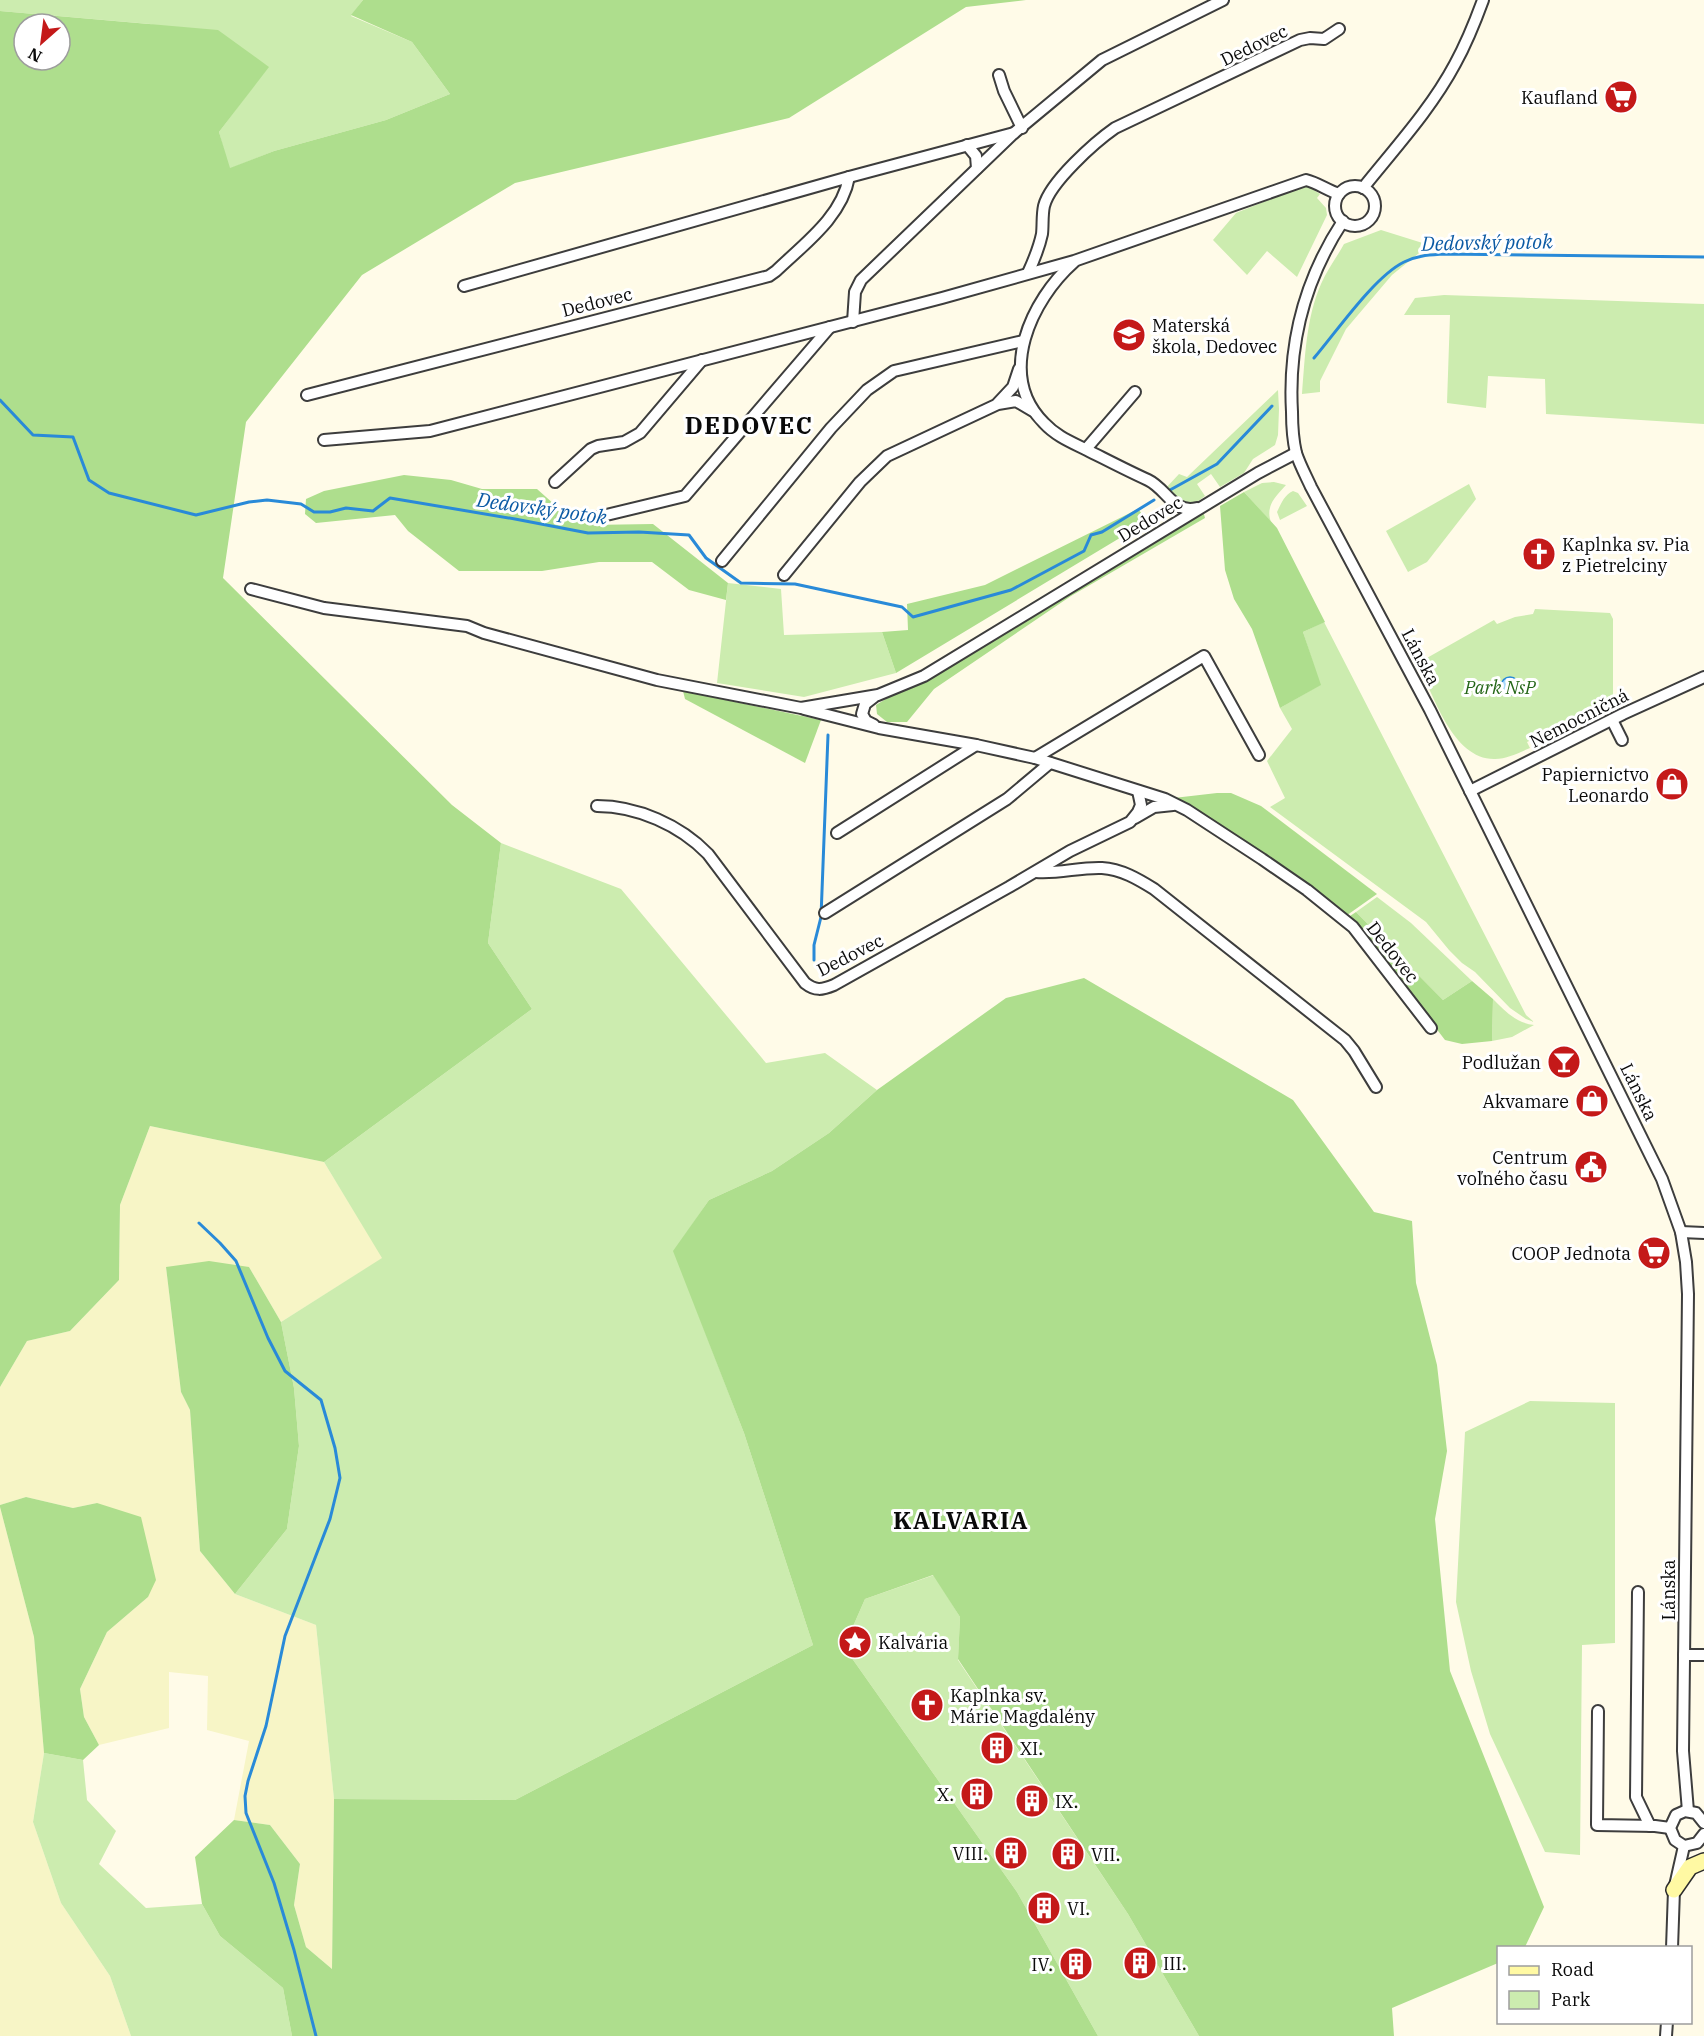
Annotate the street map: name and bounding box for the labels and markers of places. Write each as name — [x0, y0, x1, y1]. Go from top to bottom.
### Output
supermarket icon: Kaufland — [1603, 79, 1639, 115]
place label: Kaufland — [1521, 86, 1598, 109]
place label: Materská škola, Dedovec — [1152, 314, 1277, 358]
school or university icon: Materská škola, Dedovec — [1111, 317, 1147, 353]
place label: Kaplnka sv. Pia z Pietrelciny — [1562, 533, 1690, 577]
church icon: Kaplnka sv. Pia z Pietrelciny — [1521, 536, 1557, 572]
place label: Papiernictvo Leonardo — [1541, 763, 1649, 807]
shop icon: Papiernictvo Leonardo — [1654, 766, 1690, 802]
bar icon: Podlužan — [1546, 1044, 1582, 1080]
place label: Podlužan — [1462, 1051, 1541, 1074]
shop icon: Akvamare — [1574, 1083, 1610, 1119]
place label: Akvamare — [1483, 1090, 1569, 1113]
place label: Centrum voľného času — [1457, 1146, 1568, 1190]
public building icon: Centrum voľného času — [1573, 1149, 1609, 1185]
supermarket icon: COOP Jednota — [1636, 1235, 1672, 1271]
place label: COOP Jednota — [1512, 1242, 1631, 1265]
place icon: Kalvária — [837, 1624, 873, 1660]
place label: Kalvária — [878, 1631, 949, 1654]
place label: Kaplnka sv. Márie Magdalény — [950, 1684, 1095, 1728]
church icon: Kaplnka sv. Márie Magdalény — [909, 1687, 945, 1723]
building icon: XI. — [979, 1730, 1015, 1766]
place label: XI. — [1020, 1737, 1043, 1760]
building icon: X. — [959, 1776, 995, 1812]
place label: X. — [937, 1783, 954, 1806]
building icon: IX. — [1014, 1783, 1050, 1819]
place label: IX. — [1055, 1790, 1078, 1813]
building icon: VIII. — [993, 1835, 1029, 1871]
building icon: VII. — [1050, 1836, 1086, 1872]
place label: VIII. — [953, 1842, 988, 1865]
place label: VII. — [1091, 1843, 1120, 1866]
building icon: VI. — [1026, 1890, 1062, 1926]
place label: VI. — [1067, 1897, 1090, 1920]
building icon: III. — [1122, 1945, 1158, 1981]
building icon: IV. — [1058, 1946, 1094, 1982]
place label: III. — [1163, 1952, 1187, 1975]
place label: IV. — [1031, 1953, 1053, 1976]

